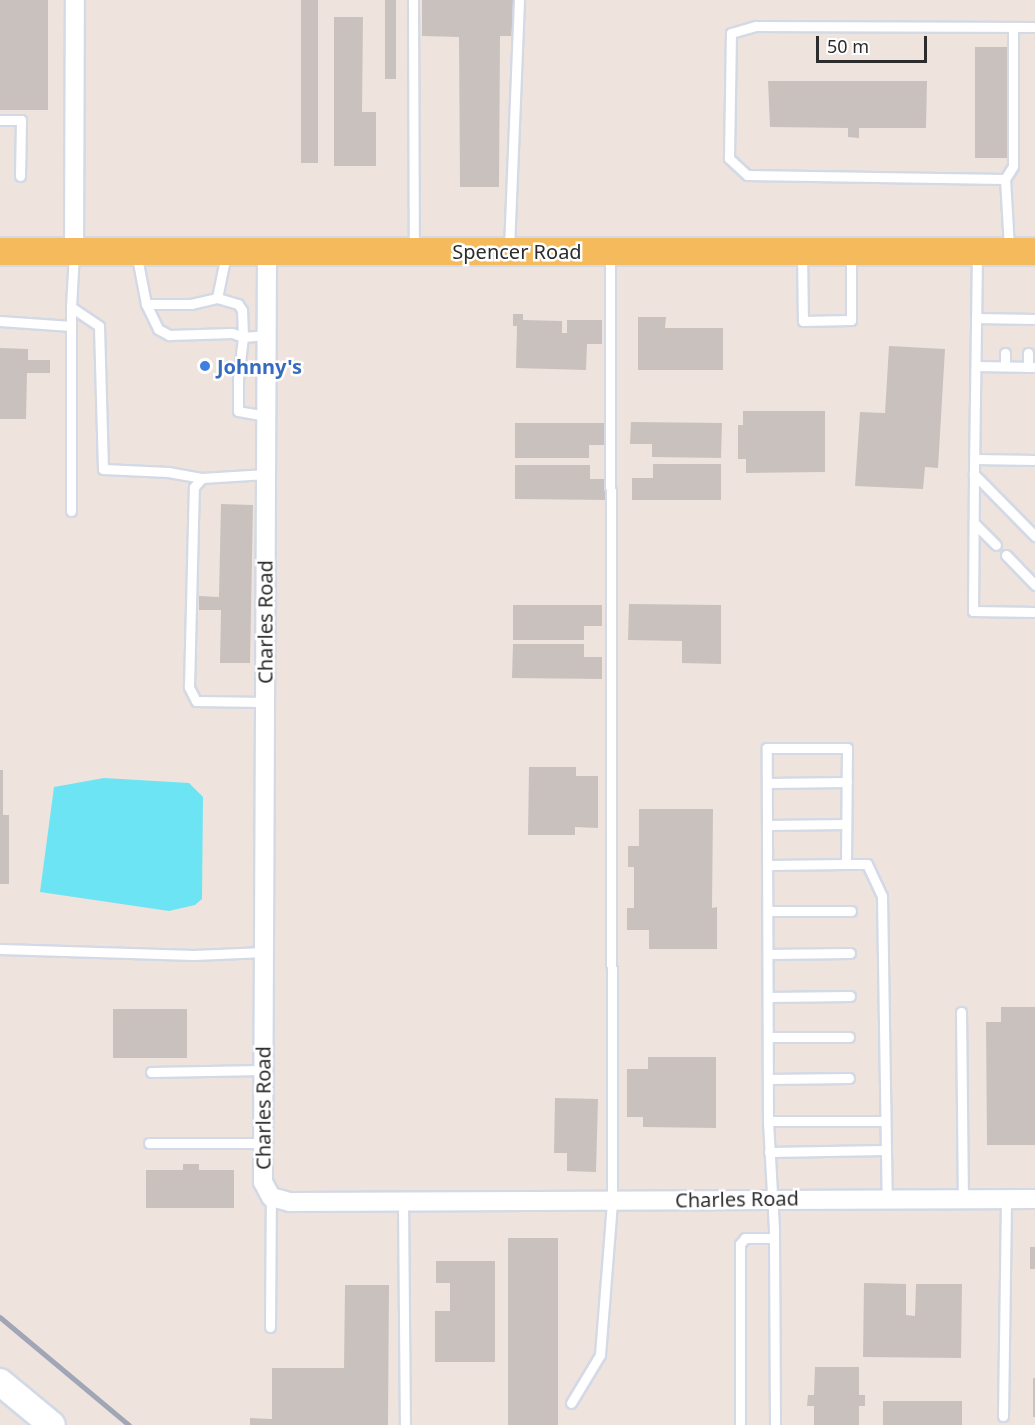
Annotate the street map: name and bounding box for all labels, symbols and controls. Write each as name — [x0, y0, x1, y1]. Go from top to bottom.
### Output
scale bar — [819, 24, 930, 62]
text: 50 m — [827, 34, 869, 58]
street label: Spencer Road — [452, 239, 582, 263]
place label: Johnny's — [217, 354, 302, 378]
marker: Johnny's — [198, 359, 212, 373]
street label: Charles Road — [253, 560, 277, 684]
street label: Charles Road — [251, 1046, 275, 1170]
street label: Charles Road — [675, 1186, 799, 1212]

